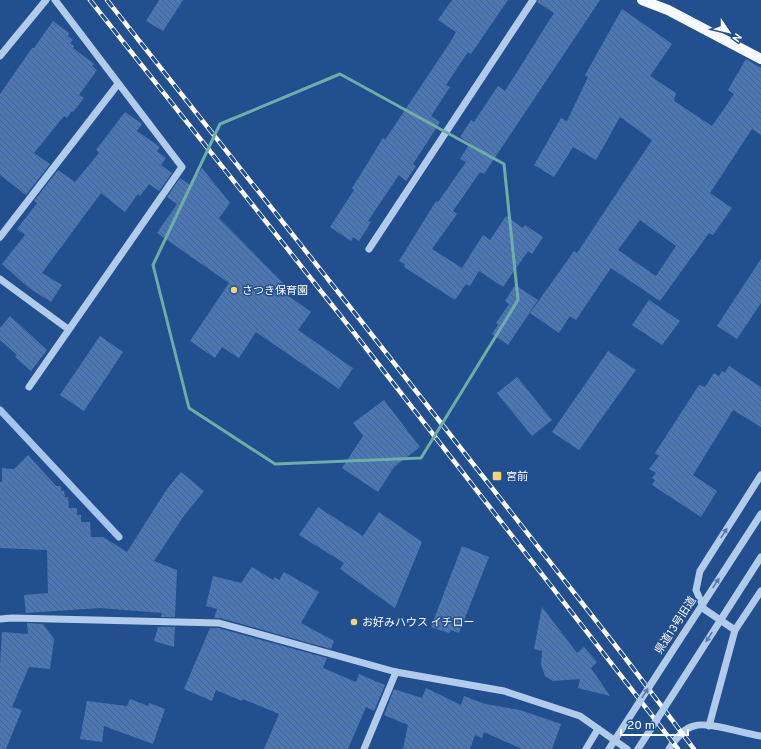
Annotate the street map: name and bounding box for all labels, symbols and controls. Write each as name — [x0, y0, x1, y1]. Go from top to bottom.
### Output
north arrow — [709, 12, 749, 52]
text: N — [728, 30, 744, 44]
place label: さつき保育園 — [242, 284, 308, 298]
marker: さつき保育園 — [229, 285, 239, 295]
marker: 宮前 — [491, 470, 503, 482]
place label: 宮前 — [506, 470, 528, 484]
one-way arrow — [720, 528, 728, 538]
one-way arrow — [712, 577, 719, 589]
street label: 県道13号旧道 — [652, 594, 700, 657]
place label: お好みハウス イチロー — [362, 616, 475, 630]
marker: お好みハウス イチロー — [349, 617, 359, 627]
one-way arrow — [706, 631, 713, 643]
one-way arrow — [642, 687, 649, 698]
scale bar — [621, 711, 688, 737]
text: 20 m — [627, 718, 655, 734]

